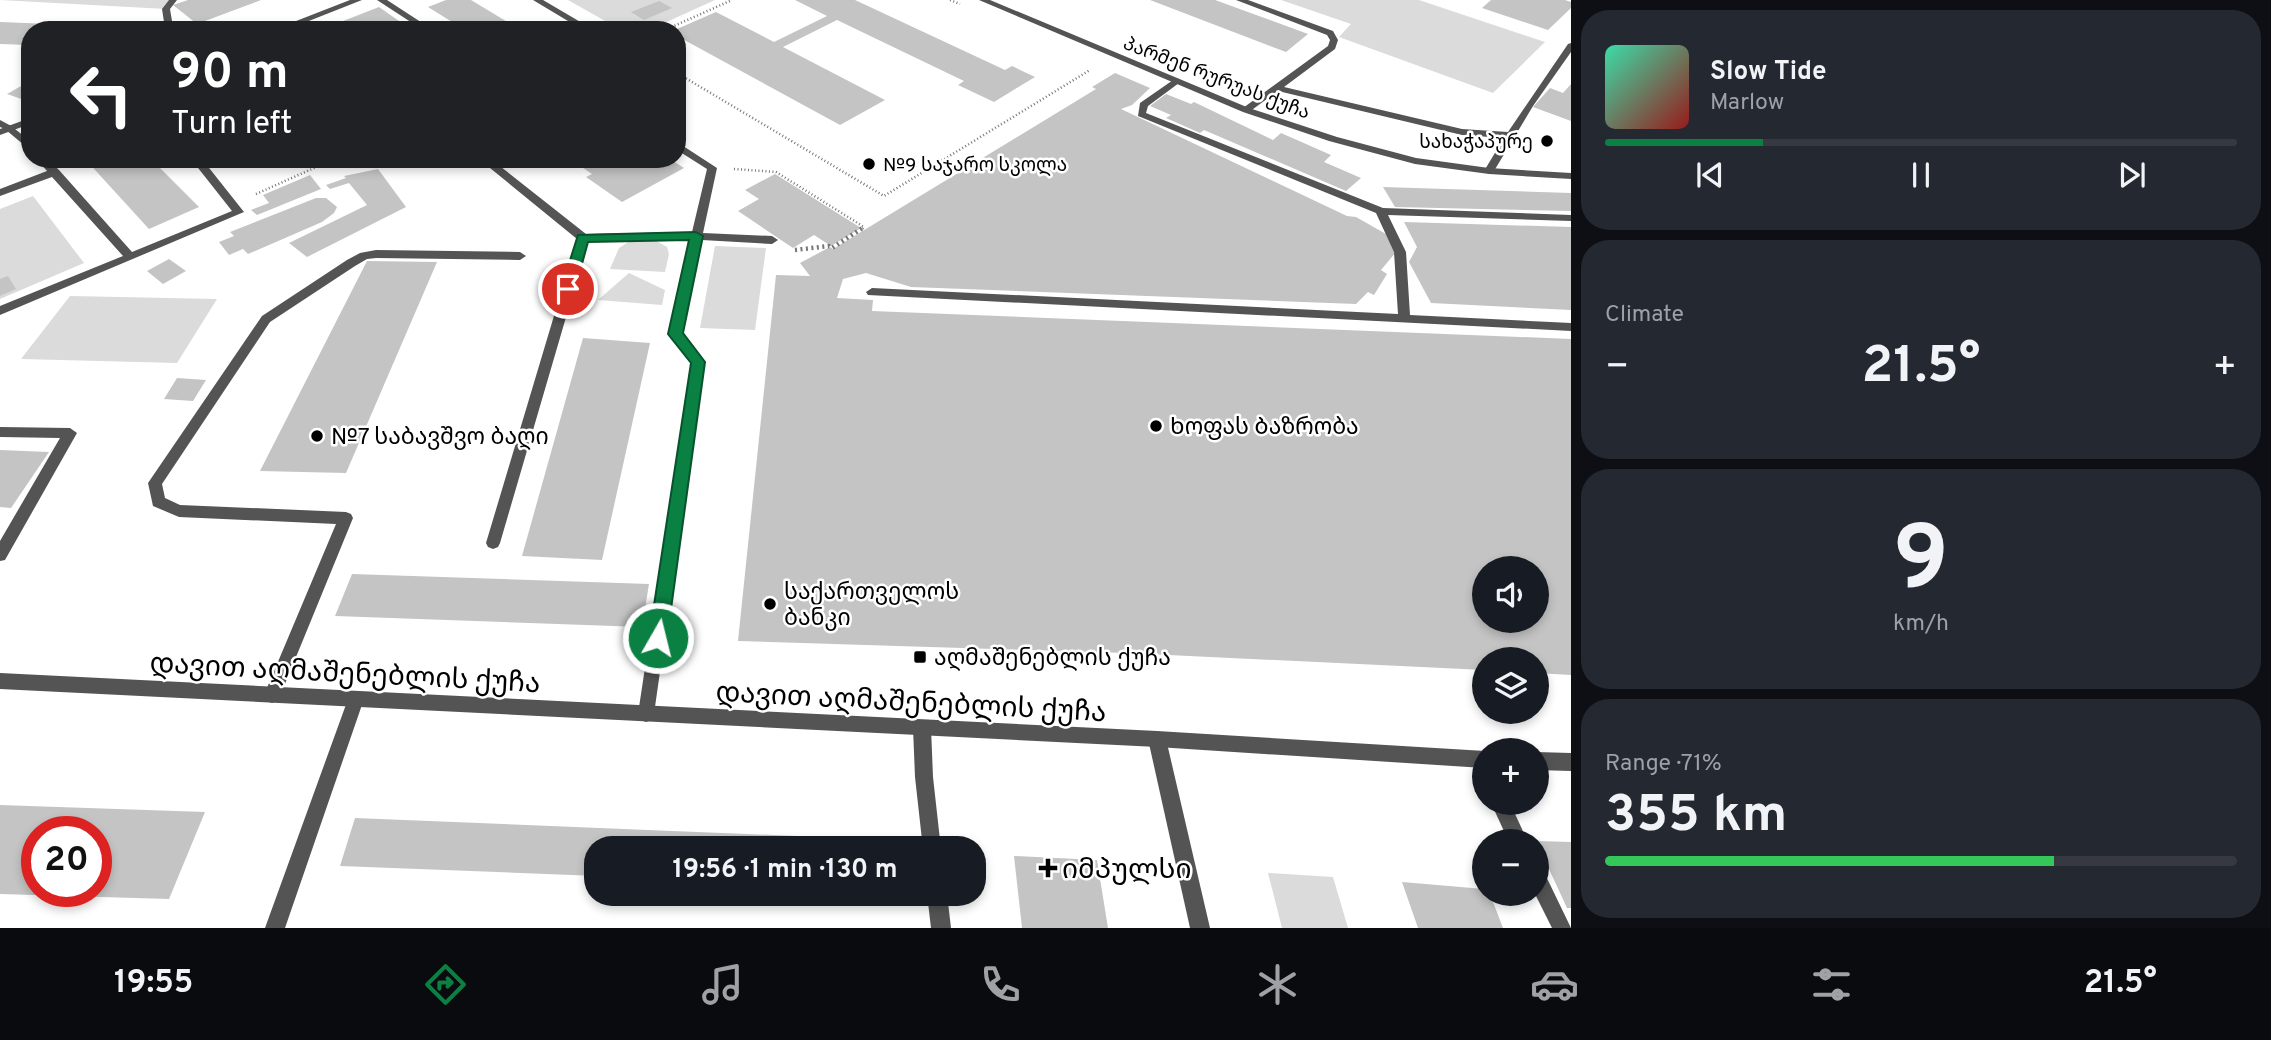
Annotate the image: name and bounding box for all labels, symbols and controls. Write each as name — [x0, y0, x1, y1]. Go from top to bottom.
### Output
street label: პარმენ რურუას ქუჩა — [1119, 32, 1313, 126]
text: 90 m — [171, 44, 289, 106]
icon: left — [56, 49, 147, 140]
text: Slow Tide — [1710, 56, 1827, 89]
text: Marlow — [1710, 89, 1784, 118]
text: Turn left — [171, 105, 292, 145]
place label: სახაჭაპურე — [1419, 131, 1533, 155]
marker: სახაჭაპურე — [1539, 133, 1555, 149]
place label: №9 საჯარო სკოლა — [883, 154, 1067, 178]
marker: №9 საჯარო სკოლა — [861, 156, 877, 172]
icon: previous — [1691, 156, 1729, 194]
icon: pause — [1902, 156, 1940, 194]
icon: next — [2113, 156, 2151, 194]
pin — [538, 259, 598, 319]
icon: arrive — [549, 270, 587, 308]
text: Climate — [1605, 301, 1684, 330]
text: 21.5° — [1862, 335, 1980, 401]
text: − — [1605, 344, 1630, 393]
text: + — [2212, 344, 2237, 393]
place label: Ხოფას Ბაზრობა — [1170, 414, 1359, 443]
marker: Ხოფას Ბაზრობა — [1148, 418, 1164, 434]
place label: №7 საბავშვო ბაღი — [331, 424, 549, 453]
marker: №7 საბავშვო ბაღი — [309, 428, 325, 444]
text: 9 — [1893, 507, 1949, 622]
map controls — [1472, 556, 1549, 906]
button: sound — [1472, 556, 1549, 633]
place label: საქართველოს ბანკი — [784, 579, 959, 634]
marker: საქართველოს ბანკი — [762, 596, 778, 612]
position arrow — [621, 601, 695, 675]
text: km/h — [1893, 610, 1949, 639]
place label: აღმაშენებლის ქუჩა — [934, 645, 1171, 674]
street label: დავით აღმაშენებლის ქუჩა — [149, 647, 541, 703]
button: layers — [1472, 647, 1549, 724]
marker: აღმაშენებლის ქუჩა — [912, 649, 928, 665]
street label: დავით აღმაშენებლის ქუჩა — [715, 676, 1107, 732]
button: + — [1472, 738, 1549, 815]
text: Range · 71% — [1605, 750, 1722, 779]
text: 355 km — [1605, 784, 1787, 850]
speed limit sign: 20 — [21, 816, 112, 907]
button: − — [1472, 829, 1549, 906]
place label: იმპულსი — [1062, 853, 1192, 889]
text: 19:56 · 1 min · 130 m — [673, 854, 897, 887]
marker: იმპულსი — [1040, 860, 1056, 876]
icon: directions — [421, 960, 470, 1009]
icon: music — [698, 960, 747, 1009]
icon: phone — [976, 960, 1025, 1009]
icon: climate — [1253, 960, 1302, 1009]
icon: car — [1530, 960, 1579, 1009]
icon: filters — [1807, 960, 1856, 1009]
text: 19:55 — [114, 964, 193, 1004]
text: 21.5° — [2084, 964, 2157, 1004]

